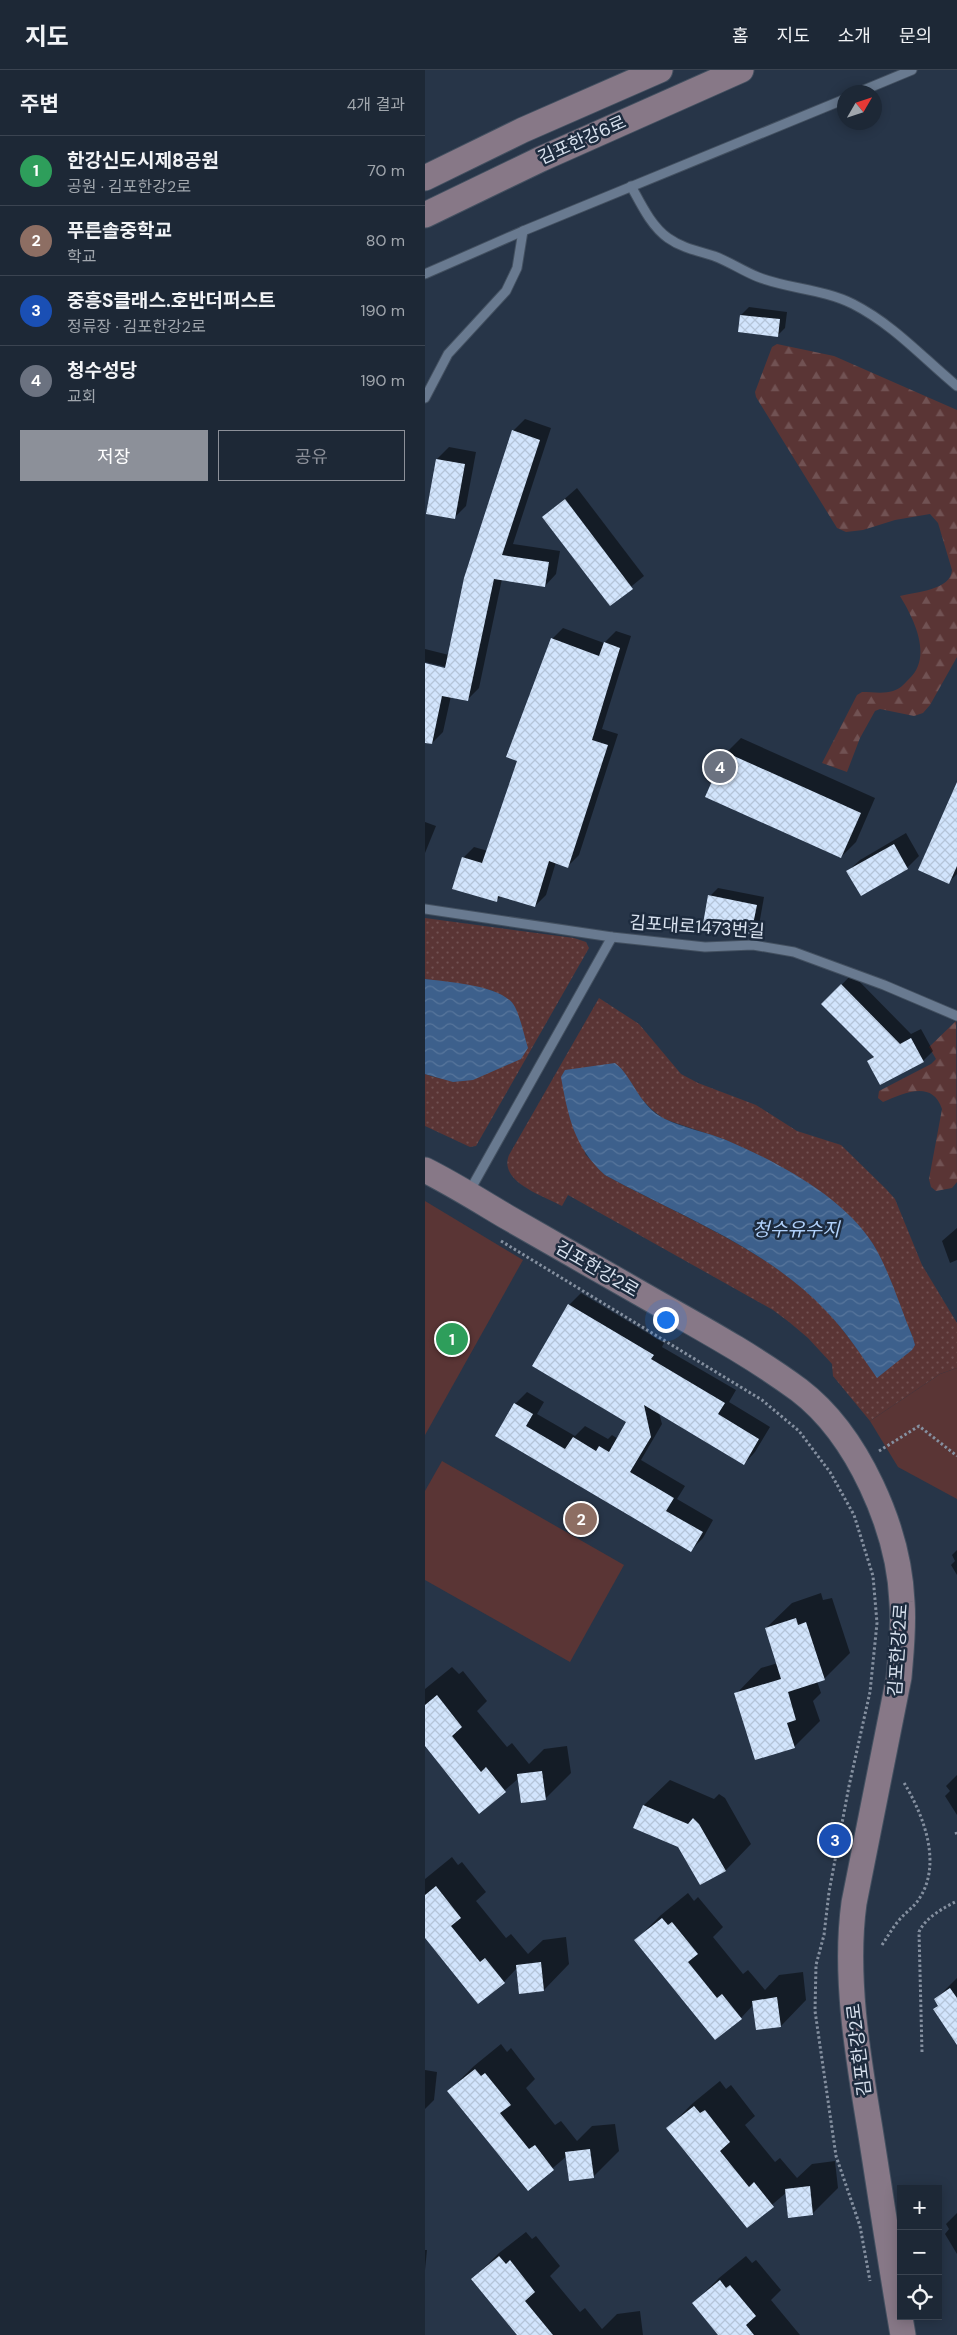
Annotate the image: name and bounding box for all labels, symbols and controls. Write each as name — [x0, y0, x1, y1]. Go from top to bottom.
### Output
text: 지도 — [25, 21, 69, 52]
text: 홈 — [732, 24, 749, 48]
text: 지도 — [777, 24, 810, 48]
text: 소개 — [838, 24, 871, 48]
text: 문의 — [899, 24, 932, 48]
north arrow — [837, 85, 882, 130]
text: 주변 — [20, 90, 59, 118]
text: 4개 결과 — [347, 94, 405, 115]
street label: 김포한강6로 — [534, 110, 630, 170]
text: 한강신도시제8공원 — [67, 148, 219, 173]
text: 1 — [33, 160, 39, 181]
text: 70 m — [367, 160, 405, 181]
text: 공원 · 김포한강2로 — [67, 176, 191, 197]
text: 푸른솔중학교 — [67, 218, 172, 243]
text: 2 — [31, 230, 41, 251]
text: 80 m — [366, 230, 405, 251]
text: 학교 — [67, 246, 96, 267]
text: 중흥S클래스.호반더퍼스트 — [67, 288, 276, 313]
text: 3 — [31, 300, 41, 321]
text: 190 m — [361, 300, 405, 321]
text: 정류장 · 김포한강2로 — [67, 316, 206, 337]
text: 청수성당 — [67, 358, 137, 383]
text: 4 — [31, 370, 41, 391]
text: 190 m — [361, 370, 405, 391]
text: 교회 — [67, 386, 96, 407]
button: 저장 — [20, 430, 208, 481]
button: 공유 — [218, 430, 405, 481]
pin: 4 — [704, 748, 736, 786]
street label: 김포대로1473번길 — [628, 910, 766, 944]
water label: 청수유수지 — [752, 1217, 841, 1242]
street label: 김포한강2로 — [551, 1235, 643, 1303]
your location — [653, 1307, 679, 1333]
pin: 1 — [436, 1320, 468, 1358]
pin: 2 — [565, 1500, 597, 1538]
street label: 김포한강2로 — [883, 1603, 913, 1697]
pin: 3 — [819, 1821, 851, 1859]
street label: 김포한강2로 — [841, 2002, 877, 2098]
map controls — [897, 2185, 942, 2320]
button: + — [897, 2185, 942, 2230]
button: − — [897, 2230, 942, 2275]
button: locate — [897, 2275, 942, 2320]

